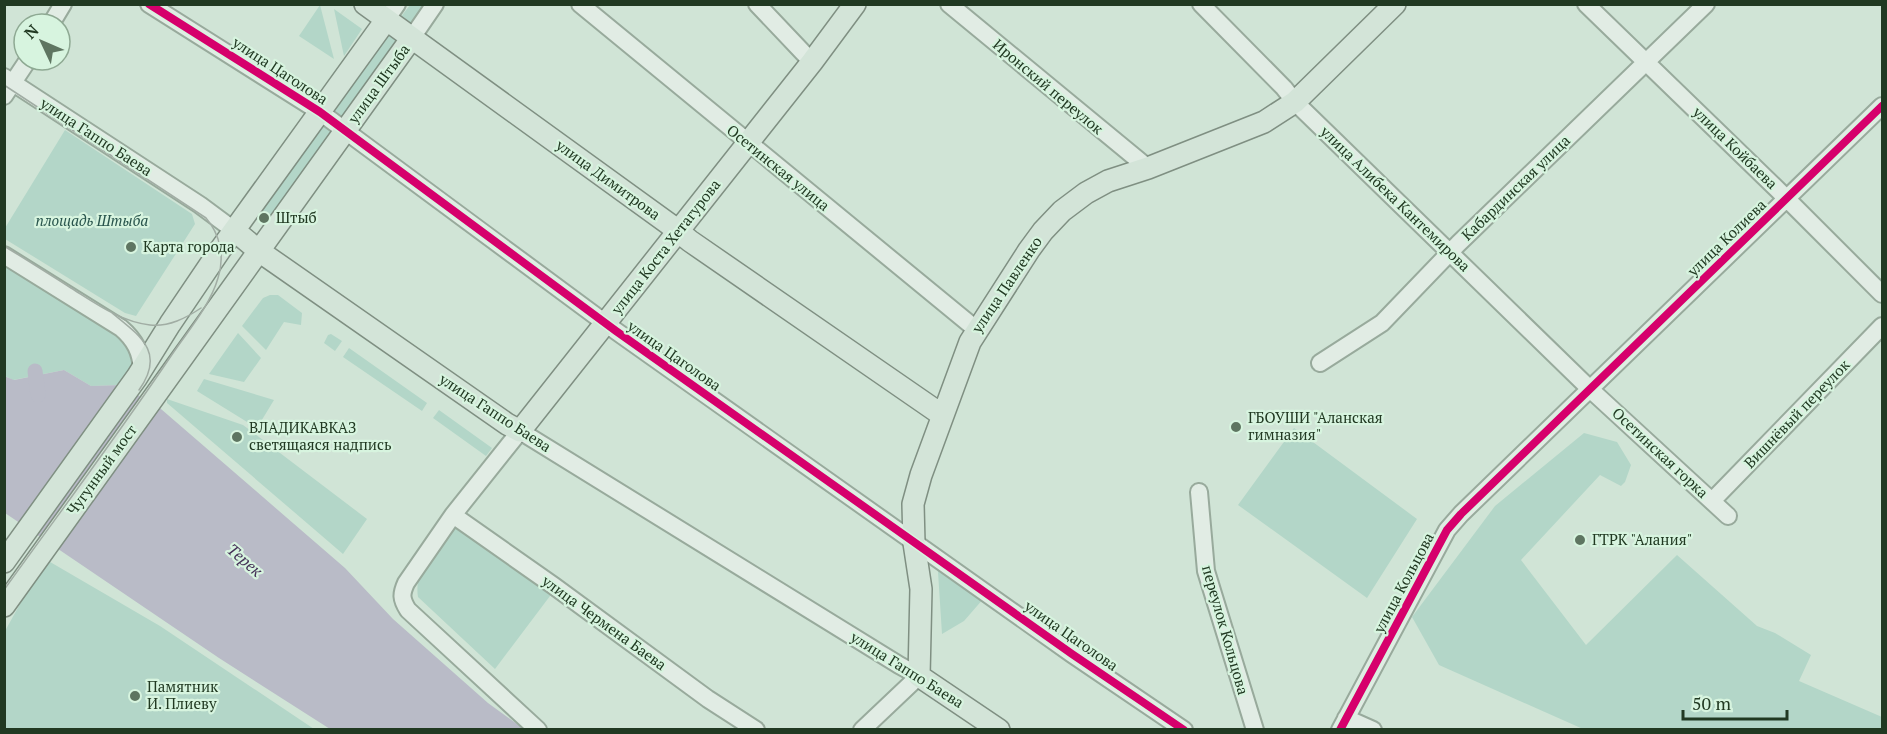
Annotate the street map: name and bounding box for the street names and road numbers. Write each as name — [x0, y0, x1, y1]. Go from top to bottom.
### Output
street label: улица Цаголова — [228, 31, 332, 109]
street label: Иронский переулок — [989, 34, 1109, 139]
street label: улица Штыба — [342, 39, 414, 128]
street label: улица Гаппо Баева — [36, 92, 157, 180]
street label: улица Койбаева — [1688, 101, 1783, 193]
street label: Осетинская улица — [723, 120, 835, 215]
street label: улица Алибека Кантемирова — [1316, 121, 1475, 276]
street label: Кабардинская улица — [1457, 130, 1574, 244]
street label: улица Димитрова — [552, 134, 665, 224]
street label: улица Коста Хетагурова — [606, 174, 725, 319]
street label: улица Колиева — [1682, 194, 1770, 281]
street label: улица Павленко — [966, 232, 1046, 337]
street label: улица Цаголова — [623, 315, 726, 395]
street label: Вишнёвый переулок — [1739, 354, 1854, 472]
street label: улица Гаппо Баева — [435, 368, 556, 456]
street label: Осетинская горка — [1608, 403, 1713, 502]
street label: Чугунный мост — [62, 420, 141, 519]
street label: улица Кольцова — [1368, 529, 1438, 637]
street label: переулок Кольцова — [1198, 563, 1254, 697]
street label: улица Чермена Баева — [538, 570, 671, 674]
street label: улица Цаголова — [1020, 595, 1123, 675]
street label: улица Гаппо Баева — [846, 626, 968, 712]

